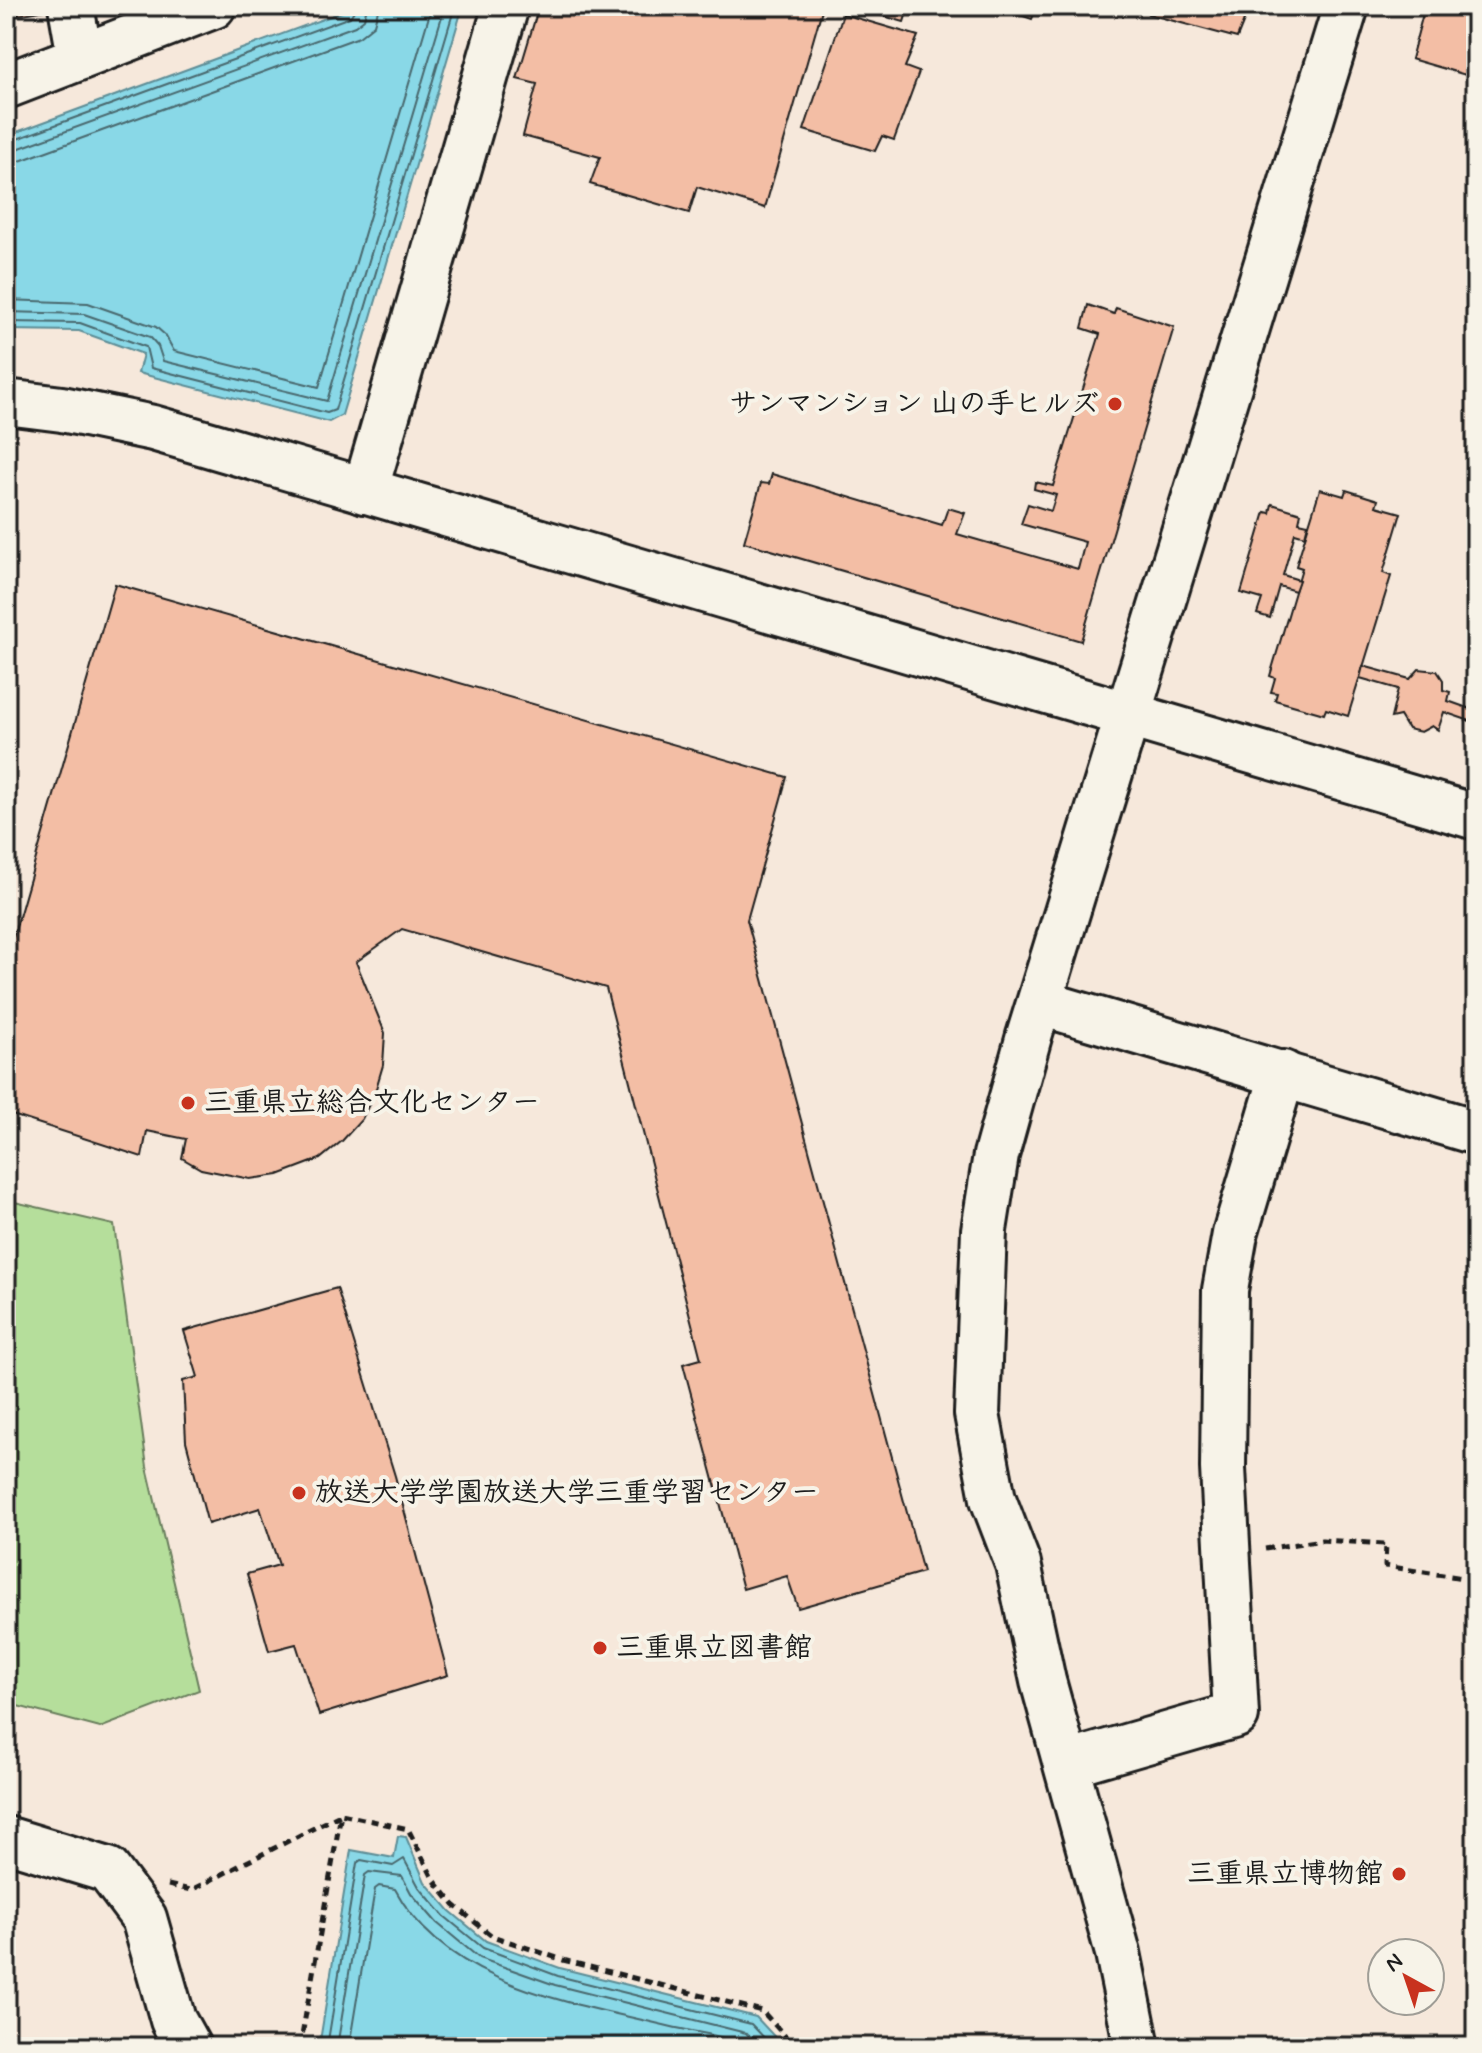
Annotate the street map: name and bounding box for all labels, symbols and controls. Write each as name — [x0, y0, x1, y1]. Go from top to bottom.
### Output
place label: サンマンション 山の手ヒルズ — [729, 386, 1099, 423]
marker: サンマンション 山の手ヒルズ — [1106, 395, 1124, 413]
place label: 三重県立総合文化センター — [204, 1085, 540, 1122]
marker: 三重県立総合文化センター — [179, 1094, 197, 1112]
place label: 放送大学学園放送大学三重学習センター — [315, 1475, 819, 1512]
marker: 放送大学学園放送大学三重学習センター — [290, 1484, 308, 1502]
place label: 三重県立図書館 — [616, 1630, 812, 1667]
marker: 三重県立図書館 — [591, 1639, 609, 1657]
place label: 三重県立博物館 — [1187, 1856, 1383, 1893]
marker: 三重県立博物館 — [1390, 1865, 1408, 1883]
north arrow — [1366, 1937, 1446, 2017]
text: N — [1380, 1948, 1409, 1979]

